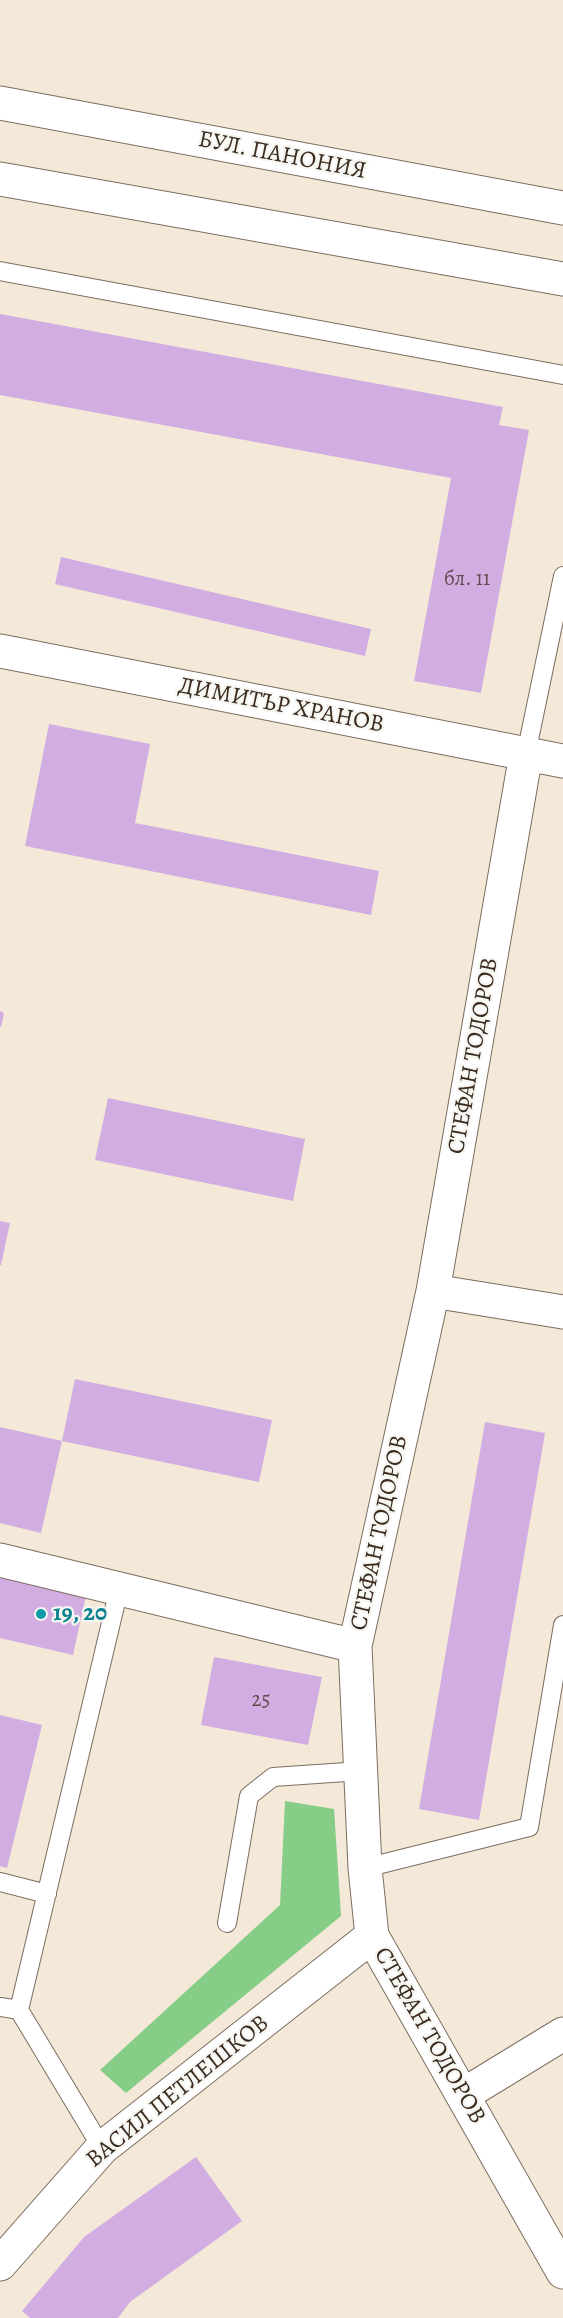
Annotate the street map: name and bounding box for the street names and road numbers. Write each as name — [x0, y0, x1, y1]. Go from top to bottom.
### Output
street label: БУЛ. ПАНОНИЯ — [196, 126, 368, 186]
street label: ДИМИТЪР ХРАНОВ — [176, 672, 386, 740]
street label: СТЕФАН ТОДОРОВ — [443, 956, 505, 1156]
street label: СТЕФАН ТОДОРОВ — [345, 1433, 415, 1633]
street label: СТЕФАН ТОДОРОВ — [367, 1943, 491, 2129]
street label: ВАСИЛ ПЕТЛЕШКОВ — [81, 2010, 275, 2174]

